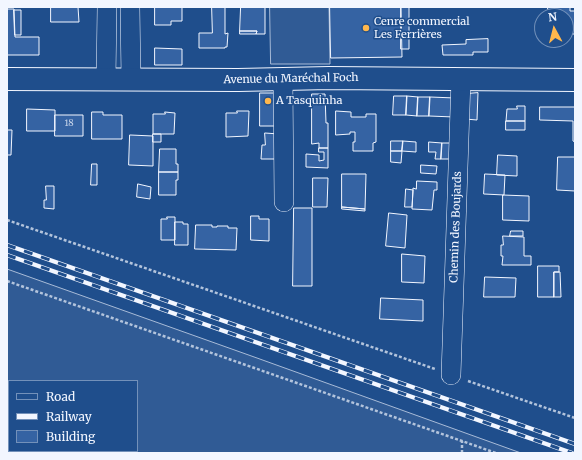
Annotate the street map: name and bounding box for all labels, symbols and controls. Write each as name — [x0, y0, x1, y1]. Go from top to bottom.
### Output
north arrow — [534, 8, 574, 48]
text: N — [547, 10, 558, 25]
place label: Cenre commercial Les Ferrières — [374, 15, 470, 41]
marker: Cenre commercial Les Ferrières — [361, 23, 371, 33]
street label: Avenue du Maréchal Foch — [223, 71, 359, 87]
place label: A Tasquinha — [276, 94, 342, 108]
marker: A Tasquinha — [263, 96, 273, 106]
house number: 18 — [64, 118, 74, 128]
street label: Chemin des Boujards — [447, 171, 465, 283]
legend — [8, 380, 138, 452]
text: Road — [46, 389, 75, 404]
text: Railway — [46, 409, 92, 424]
text: Building — [46, 429, 95, 444]

